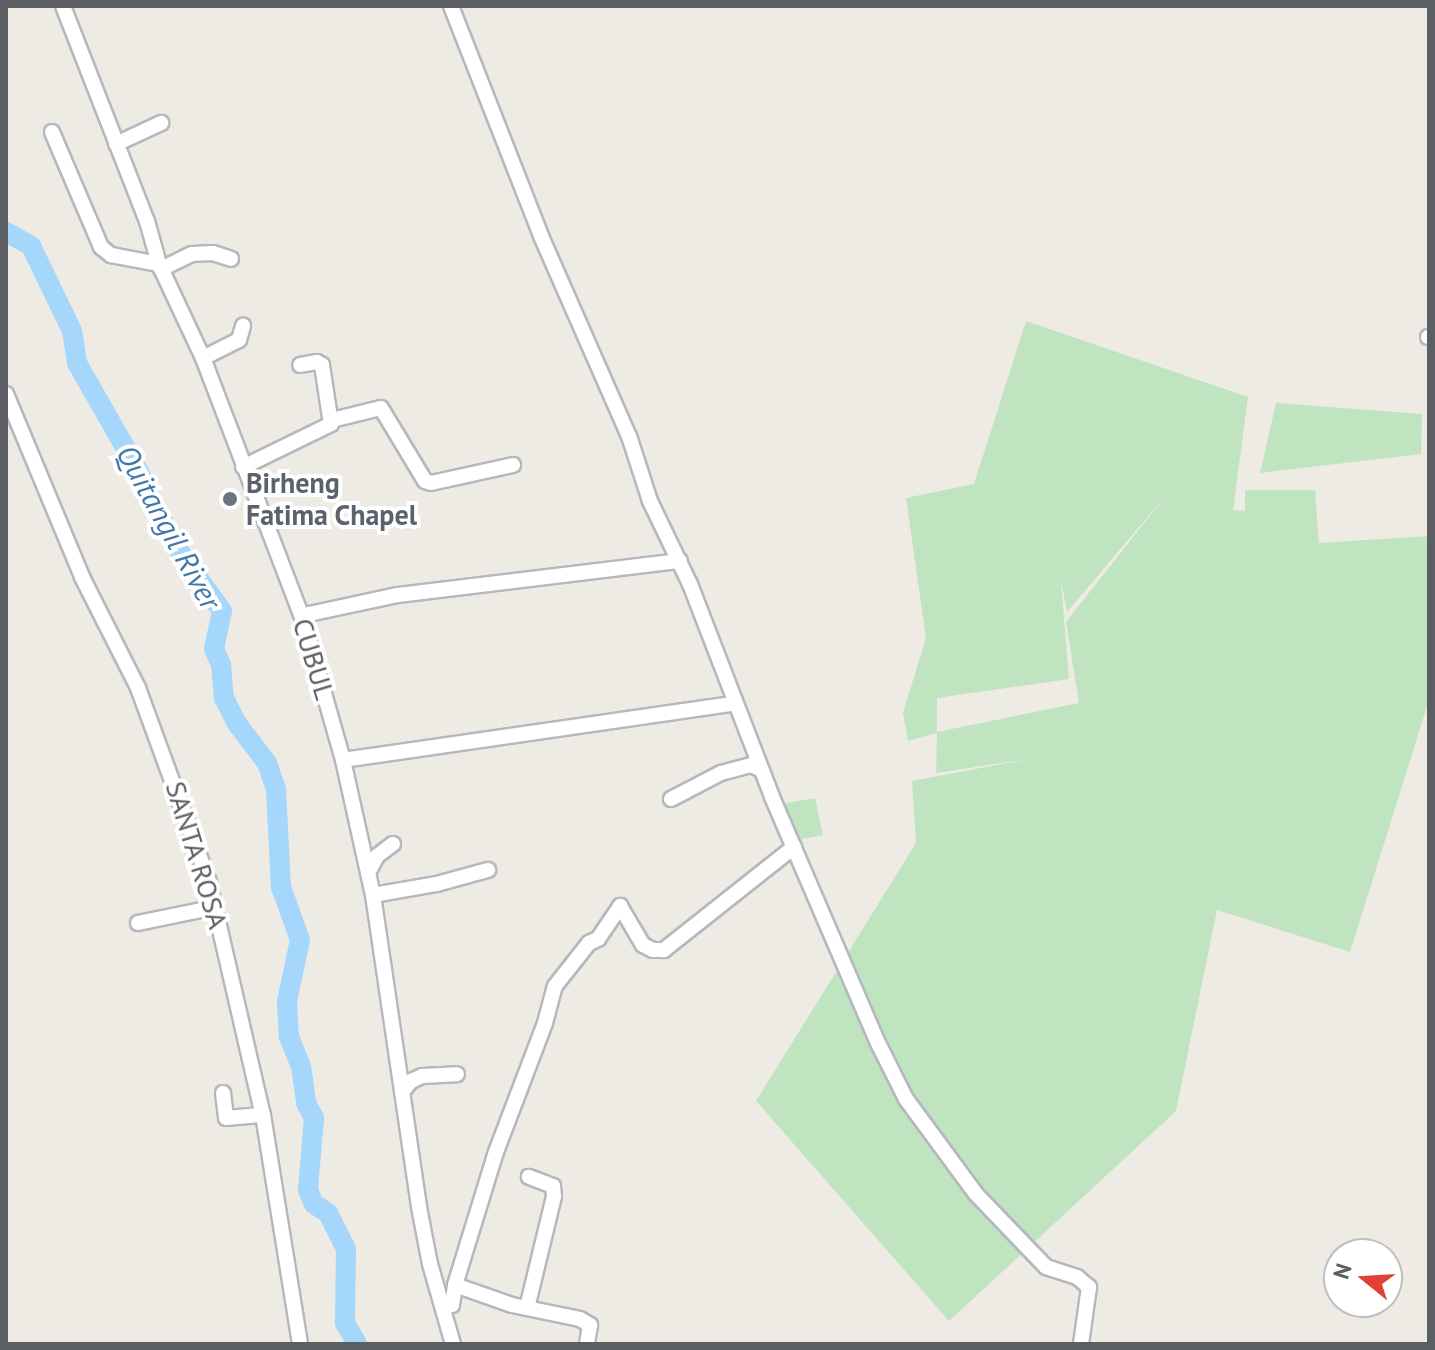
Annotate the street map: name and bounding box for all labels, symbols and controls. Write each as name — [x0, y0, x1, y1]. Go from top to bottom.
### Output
water label: Quitangil River — [109, 439, 229, 615]
place label: Birheng Fatima Chapel — [246, 466, 417, 532]
marker: Birheng Fatima Chapel — [221, 490, 239, 508]
street label: CUBUL — [286, 614, 342, 704]
street label: SANTA ROSA — [159, 777, 235, 933]
north arrow — [1323, 1238, 1403, 1318]
text: N — [1327, 1260, 1358, 1282]

